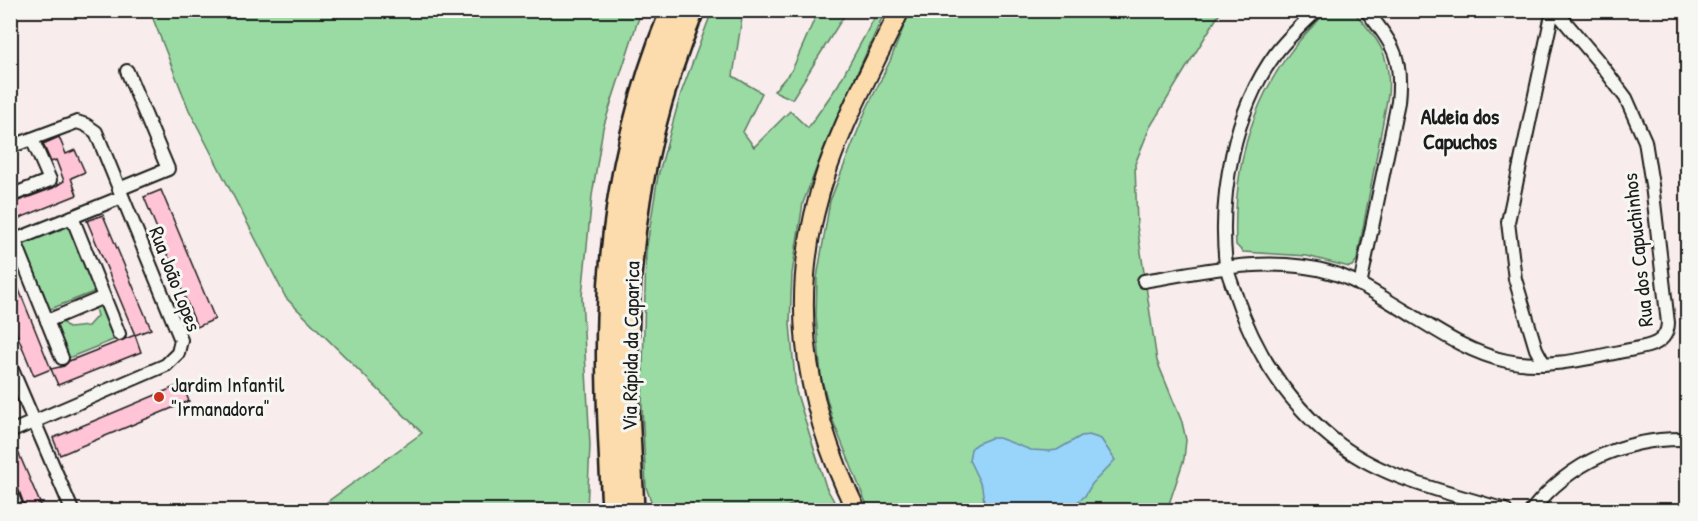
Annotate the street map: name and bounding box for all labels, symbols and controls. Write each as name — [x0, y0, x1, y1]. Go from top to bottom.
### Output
district label: Aldeia dos Capuchos — [1421, 101, 1500, 157]
street label: Rua dos Capuchinhos — [1615, 172, 1660, 328]
street label: Rua João Lopes — [142, 222, 209, 336]
street label: Via Rápida da Caparica — [615, 261, 646, 431]
place label: Jardim Infantil "Irmanadora" — [171, 370, 285, 423]
marker: Jardim Infantil "Irmanadora" — [152, 390, 166, 404]

